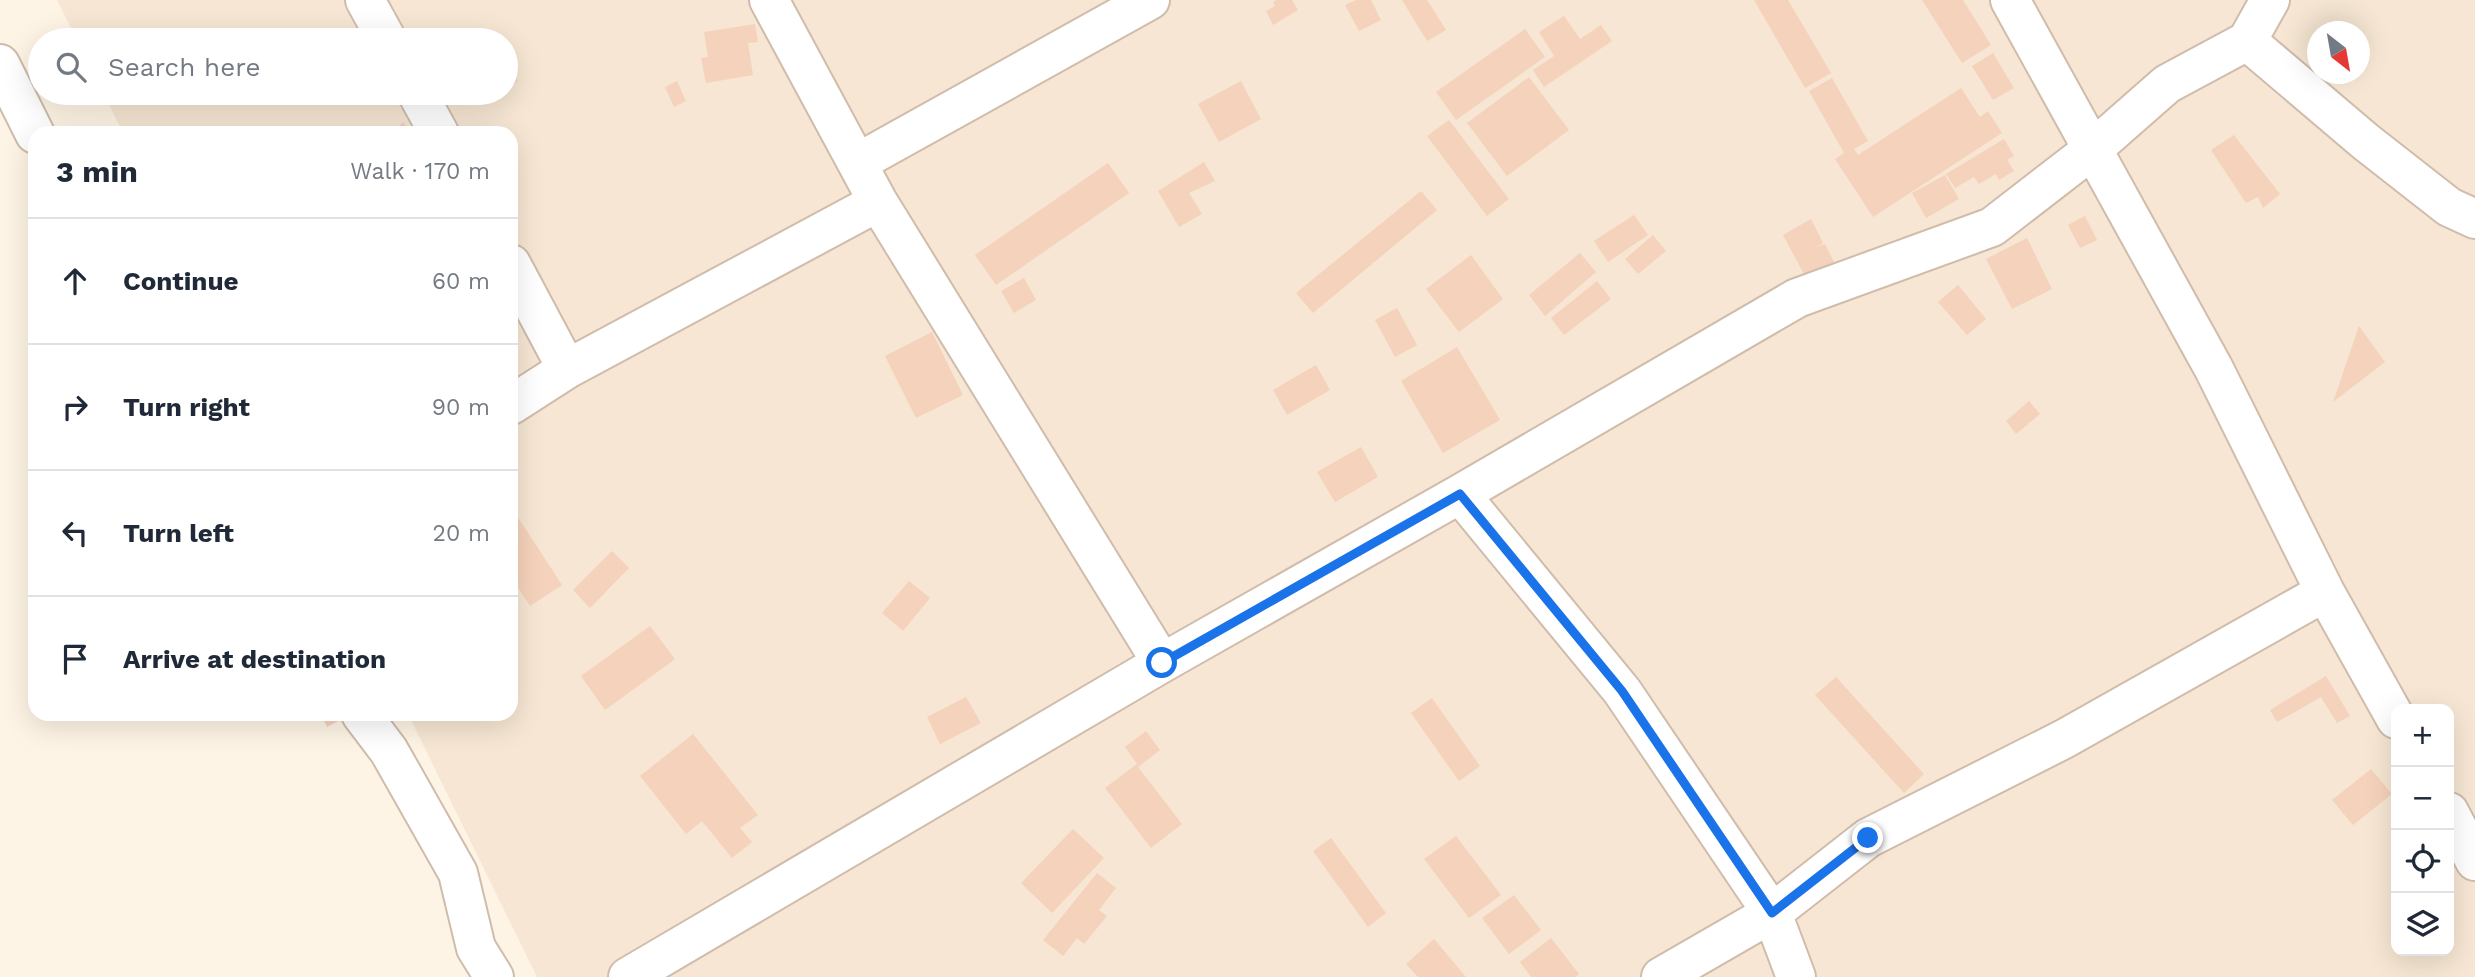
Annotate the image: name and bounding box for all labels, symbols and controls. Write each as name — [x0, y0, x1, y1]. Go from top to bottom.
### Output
north arrow — [2307, 21, 2370, 84]
search box — [28, 28, 518, 105]
icon: search — [52, 48, 90, 86]
text: Search here — [108, 52, 260, 82]
text: 3 min — [56, 154, 138, 189]
text: Walk · 170 m — [350, 158, 490, 185]
icon: ahead — [56, 262, 94, 300]
text: Continue — [123, 266, 239, 296]
text: 60 m — [432, 268, 490, 295]
icon: right — [56, 388, 94, 426]
text: Turn right — [123, 392, 250, 422]
text: 90 m — [432, 394, 490, 421]
icon: left — [56, 514, 94, 552]
text: Turn left — [123, 518, 234, 548]
text: 20 m — [433, 520, 490, 547]
icon: arrive — [56, 640, 94, 678]
text: Arrive at destination — [123, 644, 386, 674]
route start — [1146, 647, 1177, 678]
map controls — [2391, 704, 2454, 956]
button: + — [2391, 704, 2454, 767]
button: − — [2391, 767, 2454, 830]
route end — [1852, 822, 1883, 853]
button: locate — [2391, 830, 2454, 893]
button: layers — [2391, 893, 2454, 956]

